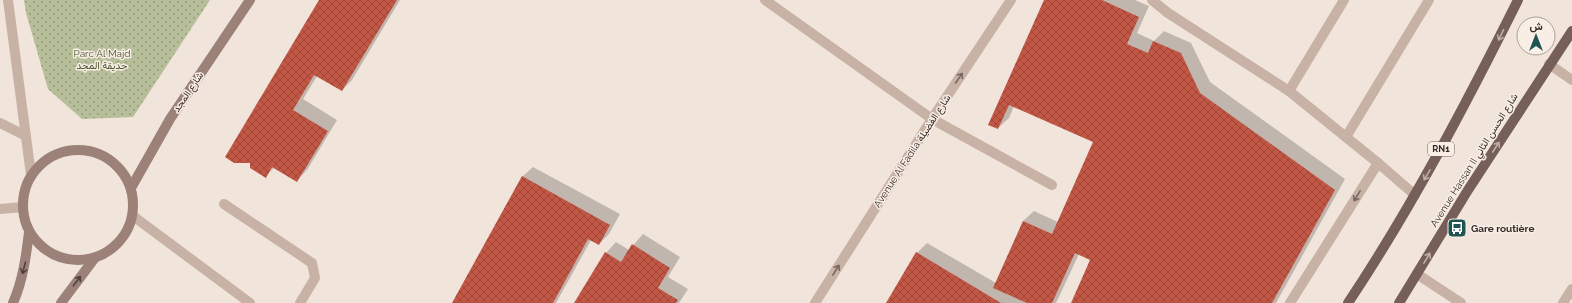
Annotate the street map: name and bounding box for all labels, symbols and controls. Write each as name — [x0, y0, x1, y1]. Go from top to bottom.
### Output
north arrow — [1516, 16, 1556, 56]
text: ش — [1529, 20, 1543, 33]
one-way arrow — [1496, 29, 1504, 41]
park label: Parc Al Majd حديقة المجد — [73, 48, 131, 72]
street label: شارع المجد — [171, 70, 206, 115]
one-way arrow — [955, 73, 963, 84]
street label: Avenue Hassan II شارع الحسن الثاني — [1428, 91, 1522, 230]
street label: Avenue Al Fadila شارع الفضيلة — [871, 92, 954, 210]
road number: RN1 — [1428, 142, 1454, 156]
one-way arrow — [1491, 142, 1500, 153]
one-way arrow — [1422, 169, 1430, 181]
one-way arrow — [1353, 190, 1361, 201]
bus stop icon: Gare routière — [1446, 217, 1468, 239]
place label: Gare routière — [1471, 223, 1534, 234]
one-way arrow — [1423, 252, 1431, 264]
one-way arrow — [20, 262, 27, 275]
one-way arrow — [832, 265, 840, 276]
one-way arrow — [73, 275, 82, 286]

